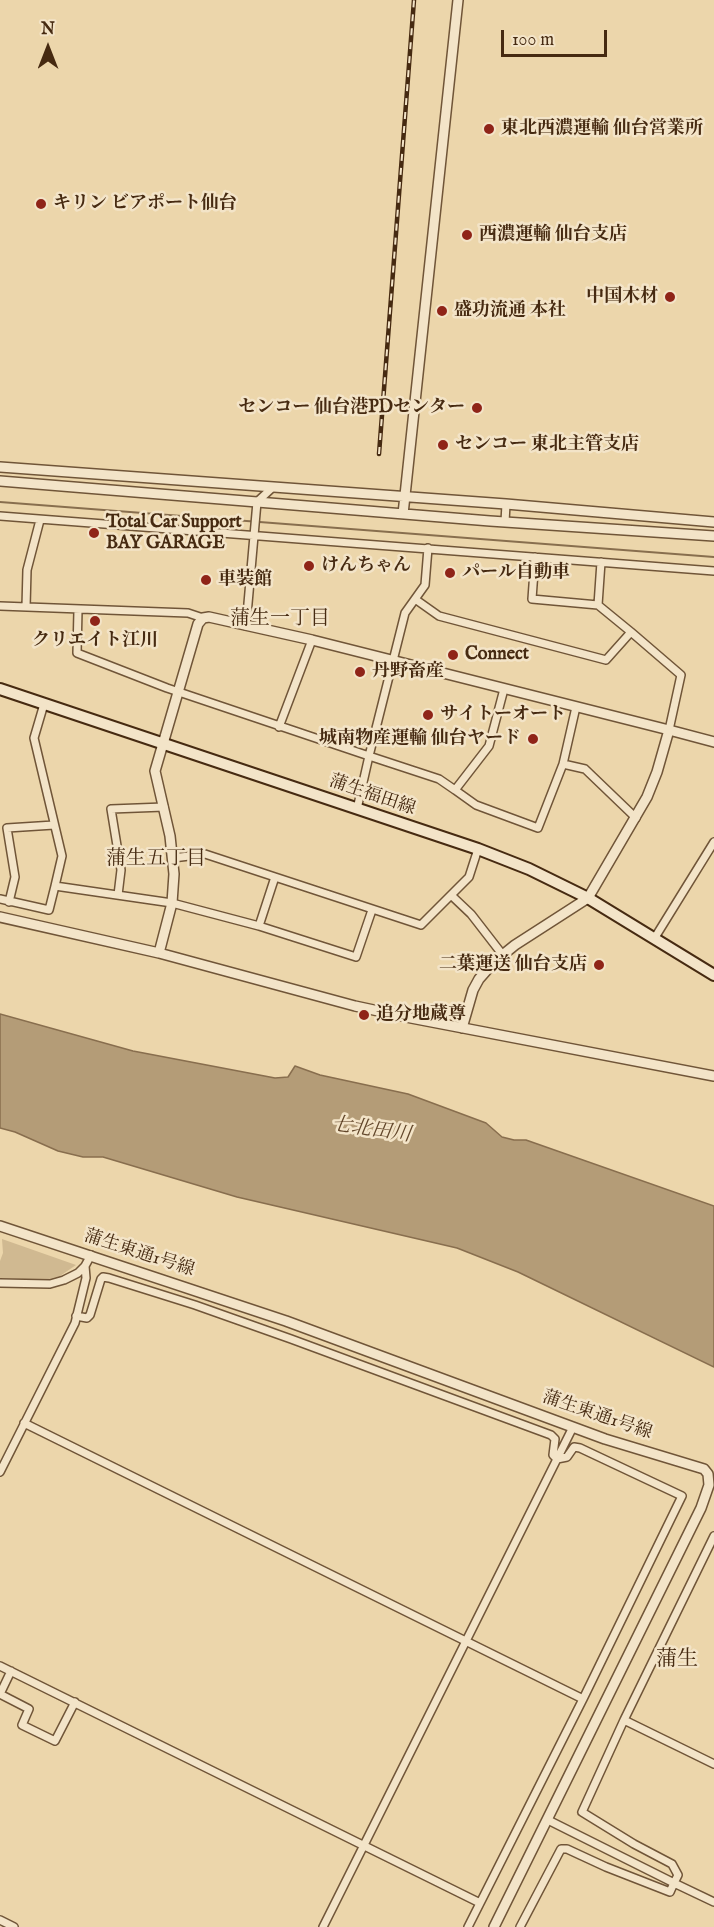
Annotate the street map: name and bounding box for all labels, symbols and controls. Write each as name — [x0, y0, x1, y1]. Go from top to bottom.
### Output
north arrow — [18, 18, 78, 78]
scale bar — [504, 18, 610, 56]
text: N — [41, 20, 55, 40]
text: 100 m — [512, 29, 554, 52]
place label: 東北西濃運輸 仙台営業所 — [501, 118, 703, 140]
marker: 東北西濃運輸 仙台営業所 — [482, 122, 496, 136]
place label: キリン ビアポート仙台 — [53, 193, 237, 215]
marker: キリン ビアポート仙台 — [34, 197, 48, 211]
place label: 西濃運輸 仙台支店 — [479, 224, 627, 246]
marker: 西濃運輸 仙台支店 — [460, 228, 474, 242]
place label: 中国木材 — [586, 286, 658, 308]
marker: 中国木材 — [663, 290, 677, 304]
place label: 盛功流通 本社 — [454, 300, 566, 322]
marker: 盛功流通 本社 — [435, 304, 449, 318]
place label: センコー 仙台港PDセンター — [238, 397, 465, 419]
marker: センコー 仙台港PDセンター — [470, 401, 484, 415]
place label: センコー 東北主管支店 — [455, 434, 639, 456]
marker: センコー 東北主管支店 — [436, 438, 450, 452]
place label: Total Car Support BAY GARAGE — [106, 512, 242, 554]
marker: Total Car Support BAY GARAGE — [87, 526, 101, 540]
place label: けんちゃん — [321, 555, 411, 577]
marker: けんちゃん — [302, 559, 316, 573]
place label: パール自動車 — [462, 562, 570, 584]
marker: パール自動車 — [443, 566, 457, 580]
place label: 車装館 — [218, 569, 272, 591]
marker: 車装館 — [199, 573, 213, 587]
district label: 蒲生一丁目 — [230, 608, 330, 632]
marker: クリエイト江川 — [88, 614, 102, 628]
place label: クリエイト江川 — [32, 630, 158, 652]
place label: Connect — [465, 644, 529, 666]
marker: Connect — [446, 648, 460, 662]
place label: 丹野畜産 — [372, 661, 444, 683]
marker: 丹野畜産 — [353, 665, 367, 679]
place label: サイトーオート — [440, 704, 566, 726]
marker: サイトーオート — [421, 708, 435, 722]
place label: 城南物産運輸 仙台ヤード — [319, 728, 521, 750]
marker: 城南物産運輸 仙台ヤード — [526, 732, 540, 746]
street label: 蒲生福田線 — [326, 771, 418, 821]
district label: 蒲生五丁目 — [106, 848, 206, 872]
place label: 二葉運送 仙台支店 — [439, 954, 587, 976]
marker: 二葉運送 仙台支店 — [592, 958, 606, 972]
place label: 追分地蔵尊 — [376, 1004, 466, 1026]
marker: 追分地蔵尊 — [357, 1008, 371, 1022]
water label: 七北田川 — [330, 1114, 412, 1148]
street label: 蒲生東通1号線 — [81, 1226, 197, 1282]
street label: 蒲生東通1号線 — [539, 1387, 655, 1445]
district label: 蒲生 — [656, 1648, 698, 1674]

